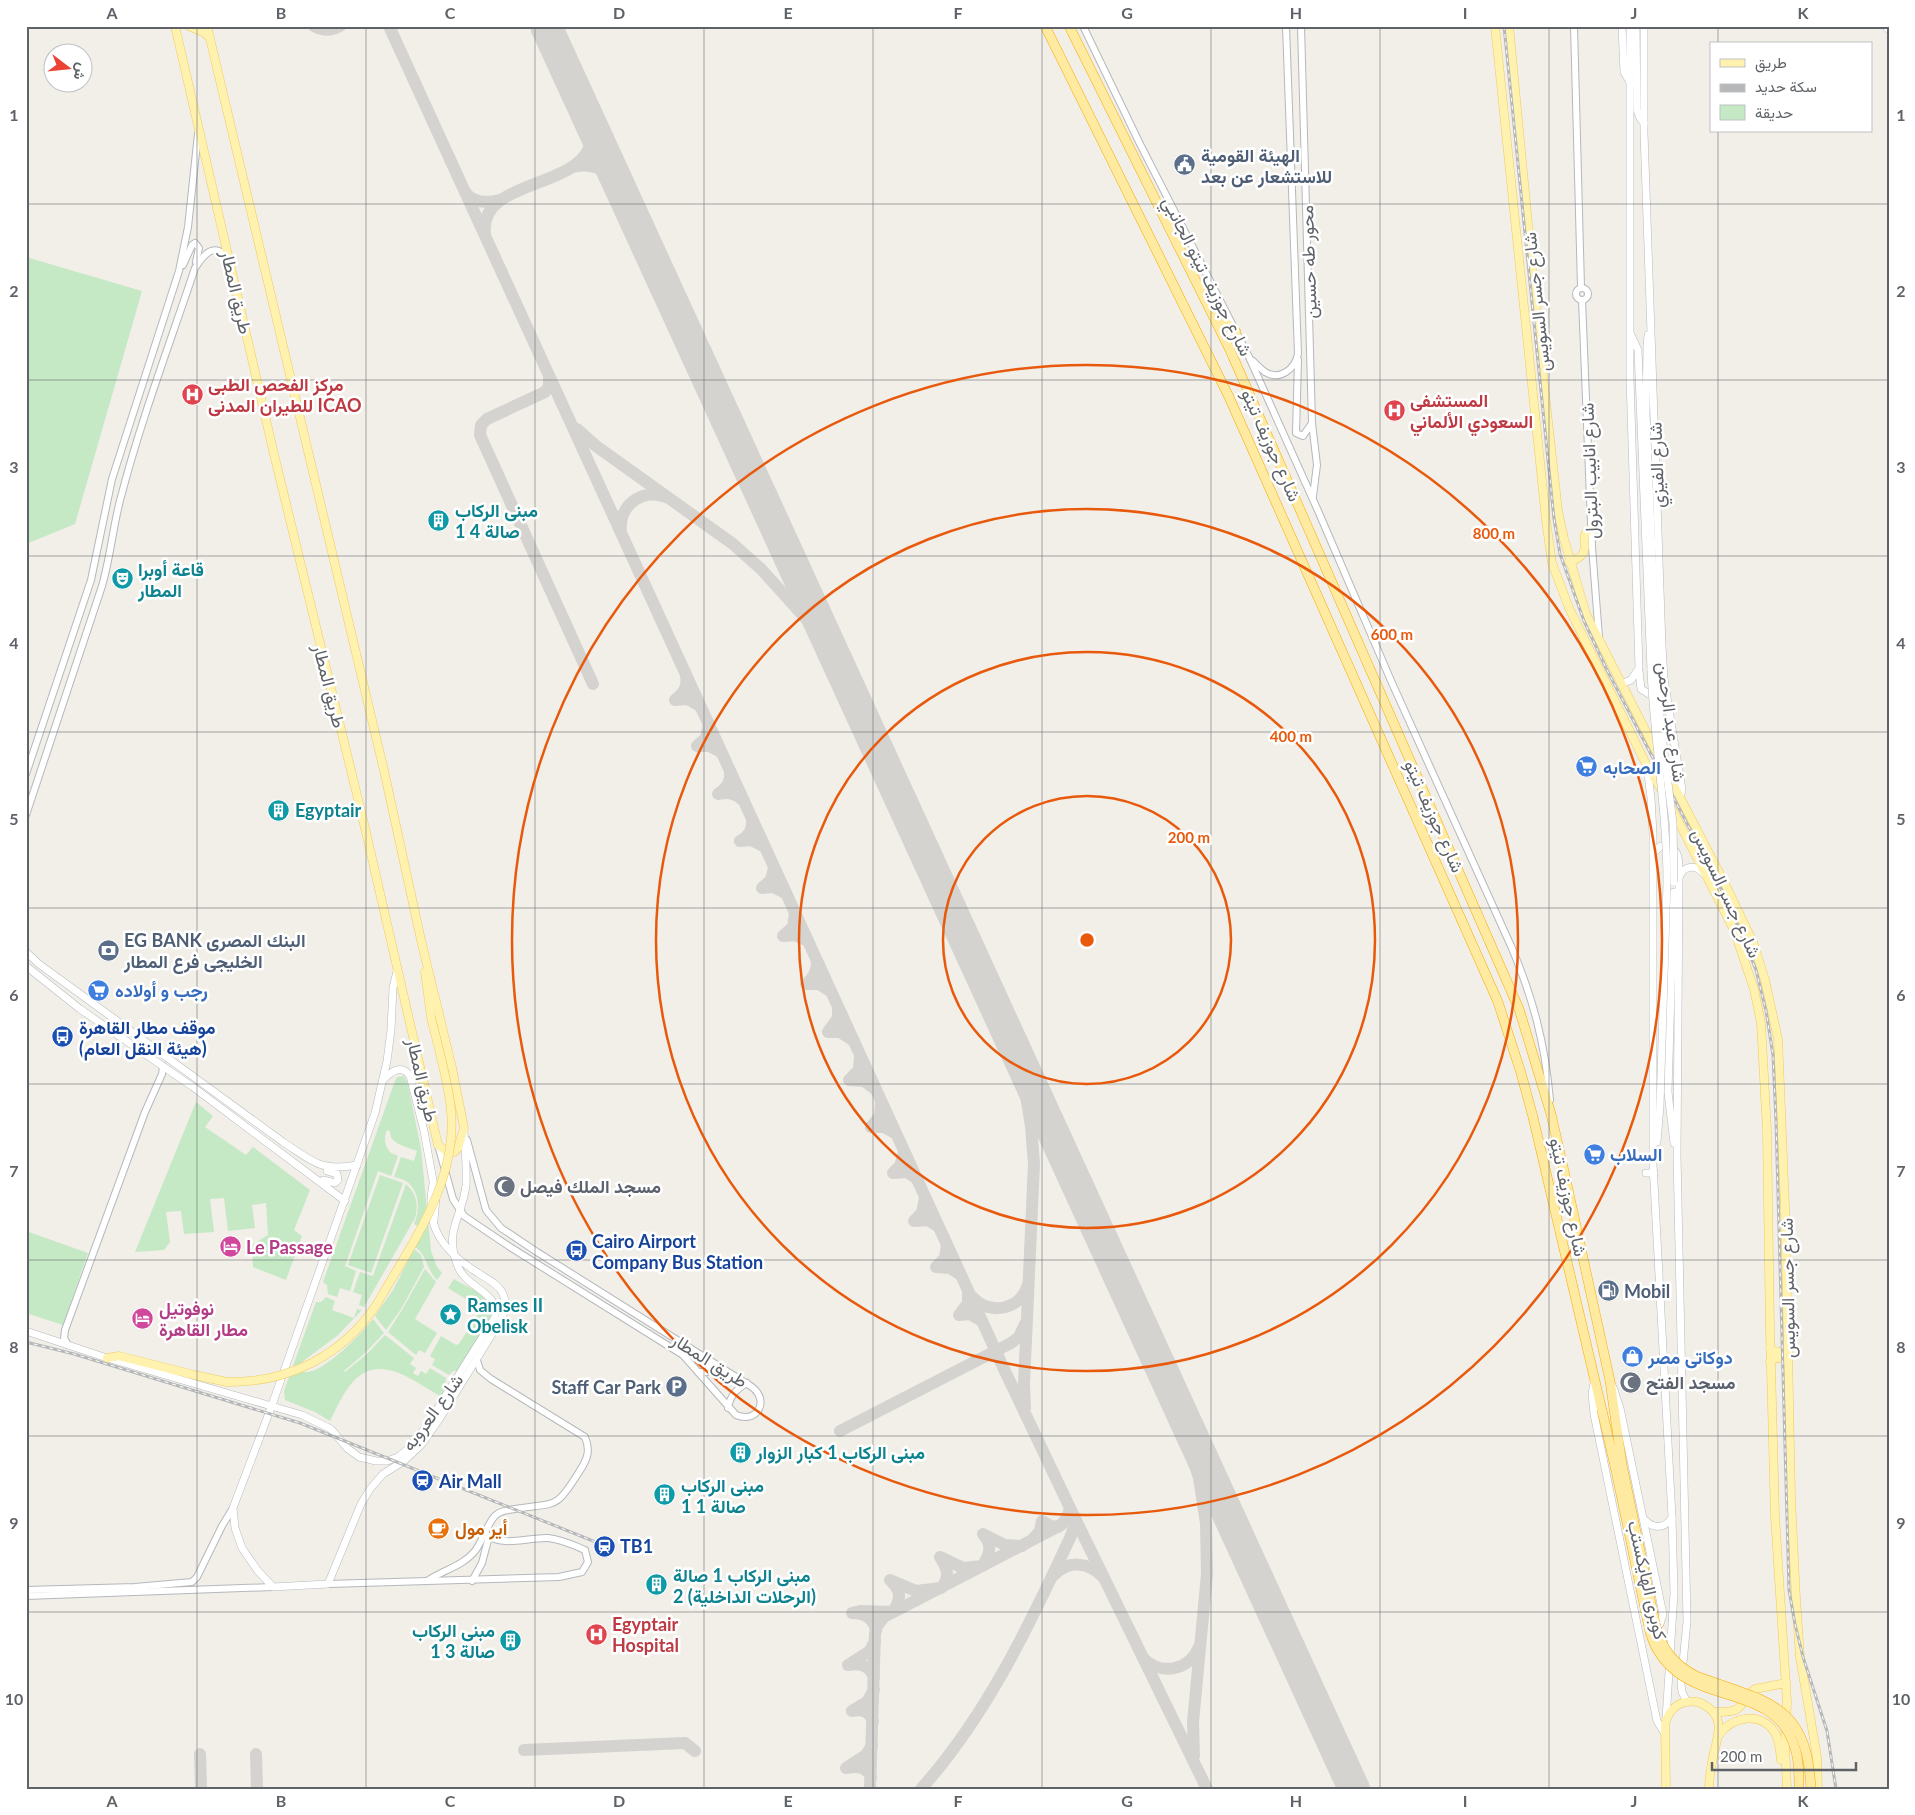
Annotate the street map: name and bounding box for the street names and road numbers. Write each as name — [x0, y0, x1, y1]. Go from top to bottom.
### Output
street label: شارع جوزيف تيتو الجانبي — [1154, 193, 1258, 362]
street label: محور طه حسين — [1295, 205, 1322, 319]
street label: شارع جسر السويس — [1518, 231, 1556, 373]
street label: طريق المطار — [215, 247, 257, 336]
street label: شارع جوزيف تيتو — [1236, 385, 1307, 505]
street label: شارع انابيب البترول — [1576, 402, 1604, 539]
street label: شارع الفيزي — [1644, 421, 1673, 508]
street label: طريق المطار — [308, 641, 351, 730]
street label: شارع عبد الرحمن — [1651, 661, 1691, 784]
street label: شارع جوزيف تيتو — [1399, 756, 1470, 876]
street label: شارع جسر السويس — [1686, 825, 1767, 962]
street label: طريق المطار — [401, 1035, 443, 1124]
street label: شارع جوزيف تيتو — [1544, 1136, 1592, 1259]
street label: شارع جسر السويس — [1775, 1218, 1801, 1358]
street label: طريق المطار — [667, 1327, 752, 1393]
street label: شارع العروبه — [397, 1369, 469, 1456]
street label: كوبرى الهايكستب — [1623, 1518, 1672, 1642]

